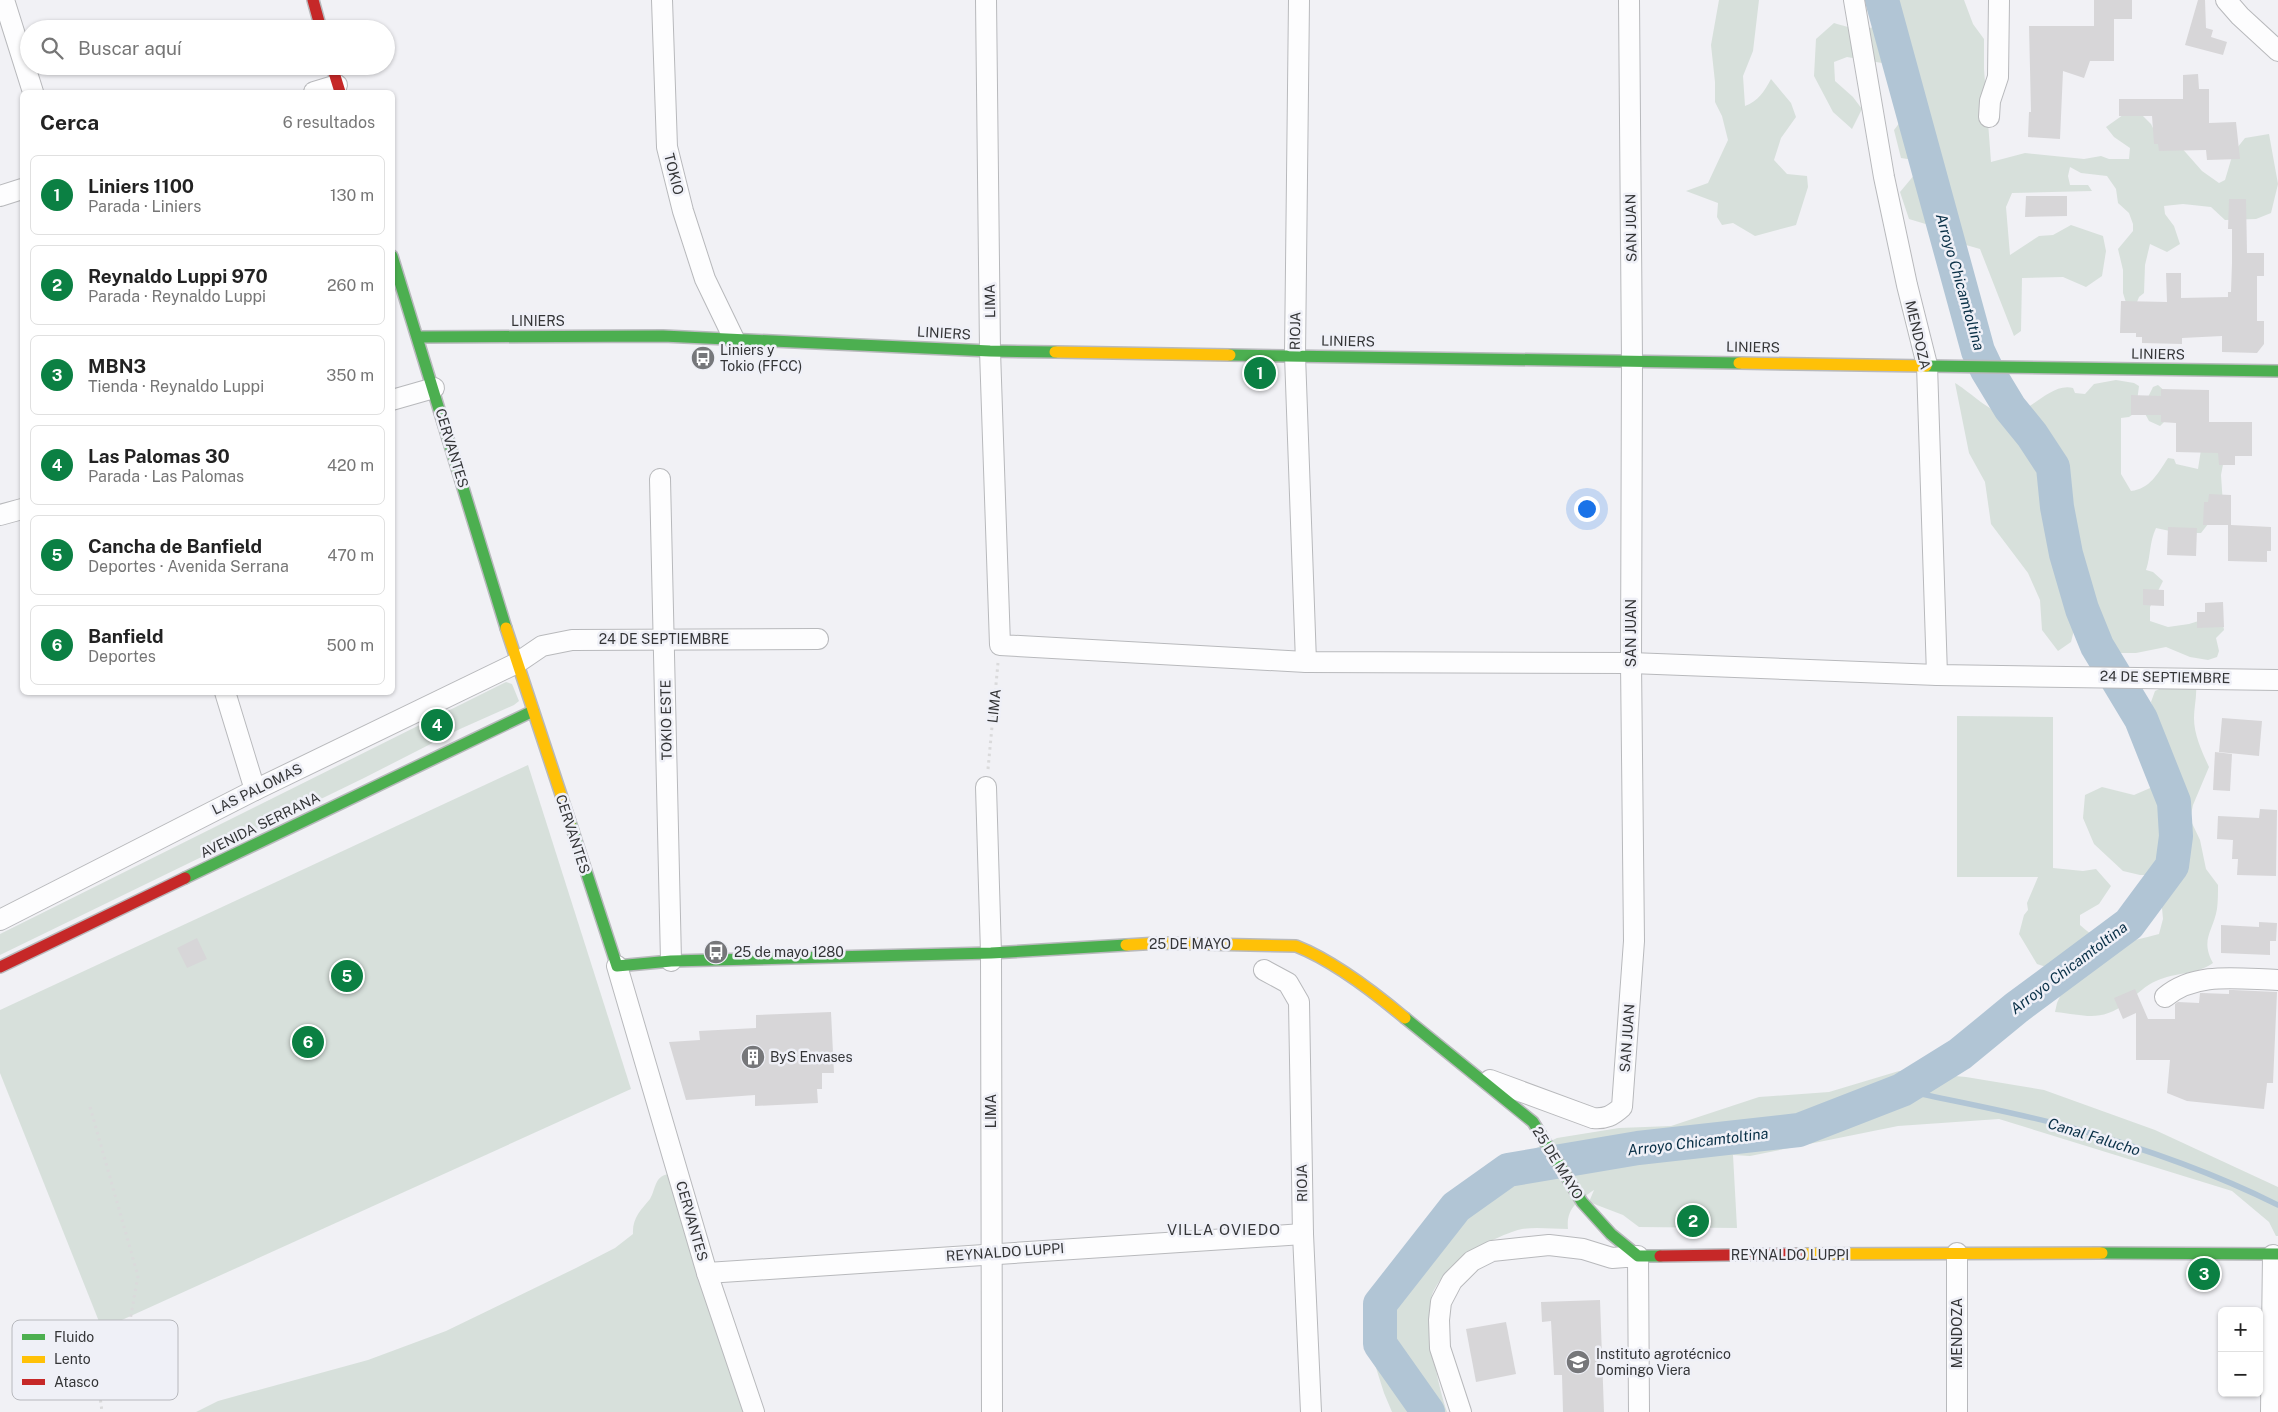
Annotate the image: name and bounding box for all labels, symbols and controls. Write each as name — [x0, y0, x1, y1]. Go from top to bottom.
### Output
search box — [20, 20, 395, 75]
icon: search — [38, 34, 66, 62]
text: Buscar aquí — [78, 37, 182, 59]
text: Cerca — [40, 110, 99, 135]
text: 6 resultados — [283, 113, 375, 132]
street label: TOKIO — [661, 152, 687, 196]
text: Liniers 1100 — [88, 175, 194, 197]
text: 1 — [54, 186, 60, 205]
text: 130 m — [330, 186, 374, 205]
street label: SAN JUAN — [1622, 194, 1640, 262]
text: Parada · Liniers — [88, 197, 201, 216]
water label: Arroyo Chicamtoltina — [1933, 211, 1988, 352]
text: Reynaldo Luppi 970 — [88, 265, 268, 287]
text: 2 — [52, 276, 62, 295]
text: 260 m — [327, 276, 374, 295]
street label: LIMA — [982, 284, 998, 318]
text: Parada · Reynaldo Luppi — [88, 287, 266, 306]
street label: MENDOZA — [1902, 299, 1934, 371]
street label: RIOJA — [1287, 312, 1303, 350]
street label: LINIERS — [511, 313, 565, 329]
street label: LINIERS — [917, 324, 971, 342]
street label: LINIERS — [1321, 333, 1375, 349]
street label: LINIERS — [1726, 339, 1780, 355]
place label: Liniers y Tokio (FFCC) — [720, 342, 802, 374]
bus stop icon: Liniers y Tokio (FFCC) — [690, 345, 716, 371]
street label: LINIERS — [2131, 346, 2185, 362]
pin: 1 — [1244, 354, 1276, 392]
text: MBN3 — [88, 355, 146, 377]
text: 3 — [52, 366, 62, 385]
text: 350 m — [326, 366, 374, 385]
text: Tienda · Reynaldo Luppi — [88, 377, 264, 396]
street label: CERVANTES — [432, 406, 472, 490]
text: Las Palomas 30 — [88, 445, 230, 467]
text: 4 — [52, 456, 62, 475]
text: 420 m — [327, 456, 374, 475]
text: Parada · Las Palomas — [88, 467, 244, 486]
your location — [1574, 496, 1600, 522]
text: Cancha de Banfield — [88, 535, 262, 557]
text: 5 — [52, 546, 62, 565]
text: 470 m — [327, 546, 374, 565]
text: Deportes · Avenida Serrana — [88, 557, 289, 576]
street label: SAN JUAN — [1623, 599, 1639, 667]
text: Banfield — [88, 625, 164, 647]
street label: 24 DE SEPTIEMBRE — [599, 631, 729, 647]
text: 6 — [52, 636, 62, 655]
text: 500 m — [327, 636, 374, 655]
text: Deportes — [88, 647, 156, 666]
street label: 24 DE SEPTIEMBRE — [2100, 668, 2230, 686]
street label: TOKIO ESTE — [657, 680, 675, 760]
street label: LIMA — [984, 688, 1004, 724]
pin: 4 — [421, 706, 453, 744]
street label: LAS PALOMAS — [209, 760, 305, 818]
street label: AVENIDA SERRANA — [198, 789, 323, 861]
street label: CERVANTES — [553, 792, 593, 876]
water label: Arroyo Chicamtoltina — [2007, 918, 2130, 1017]
street label: 25 DE MAYO — [1149, 936, 1231, 952]
bus stop icon: 25 de mayo 1280 — [703, 939, 729, 965]
place label: 25 de mayo 1280 — [734, 944, 844, 960]
pin: 5 — [331, 957, 363, 995]
street label: SAN JUAN — [1617, 1003, 1637, 1073]
pin: 6 — [292, 1023, 324, 1061]
building icon: ByS Envases — [740, 1044, 766, 1070]
place label: ByS Envases — [770, 1049, 853, 1065]
street label: LIMA — [983, 1094, 999, 1128]
water label: Canal Falucho — [2046, 1114, 2142, 1159]
street label: 25 DE MAYO — [1529, 1124, 1587, 1202]
water label: Arroyo Chicamtoltina — [1627, 1124, 1769, 1159]
street label: RIOJA — [1294, 1164, 1310, 1202]
street label: CERVANTES — [673, 1179, 711, 1263]
pin: 2 — [1677, 1202, 1709, 1240]
district label: VILLA OVIEDO — [1167, 1221, 1281, 1238]
street label: REYNALDO LUPPI — [945, 1240, 1065, 1264]
street label: REYNALDO LUPPI — [1731, 1247, 1849, 1263]
pin: 3 — [2188, 1255, 2220, 1293]
street label: MENDOZA — [1949, 1298, 1965, 1368]
map controls — [2218, 1307, 2263, 1397]
button: + — [2218, 1307, 2263, 1352]
legend — [12, 1320, 178, 1400]
text: Fluido — [54, 1329, 94, 1345]
place label: Instituto agrotécnico Domingo Viera — [1596, 1346, 1731, 1378]
school or university icon: Instituto agrotécnico Domingo Viera — [1565, 1349, 1591, 1375]
text: Lento — [54, 1351, 91, 1367]
button: − — [2218, 1352, 2263, 1397]
text: Atasco — [54, 1374, 99, 1390]

